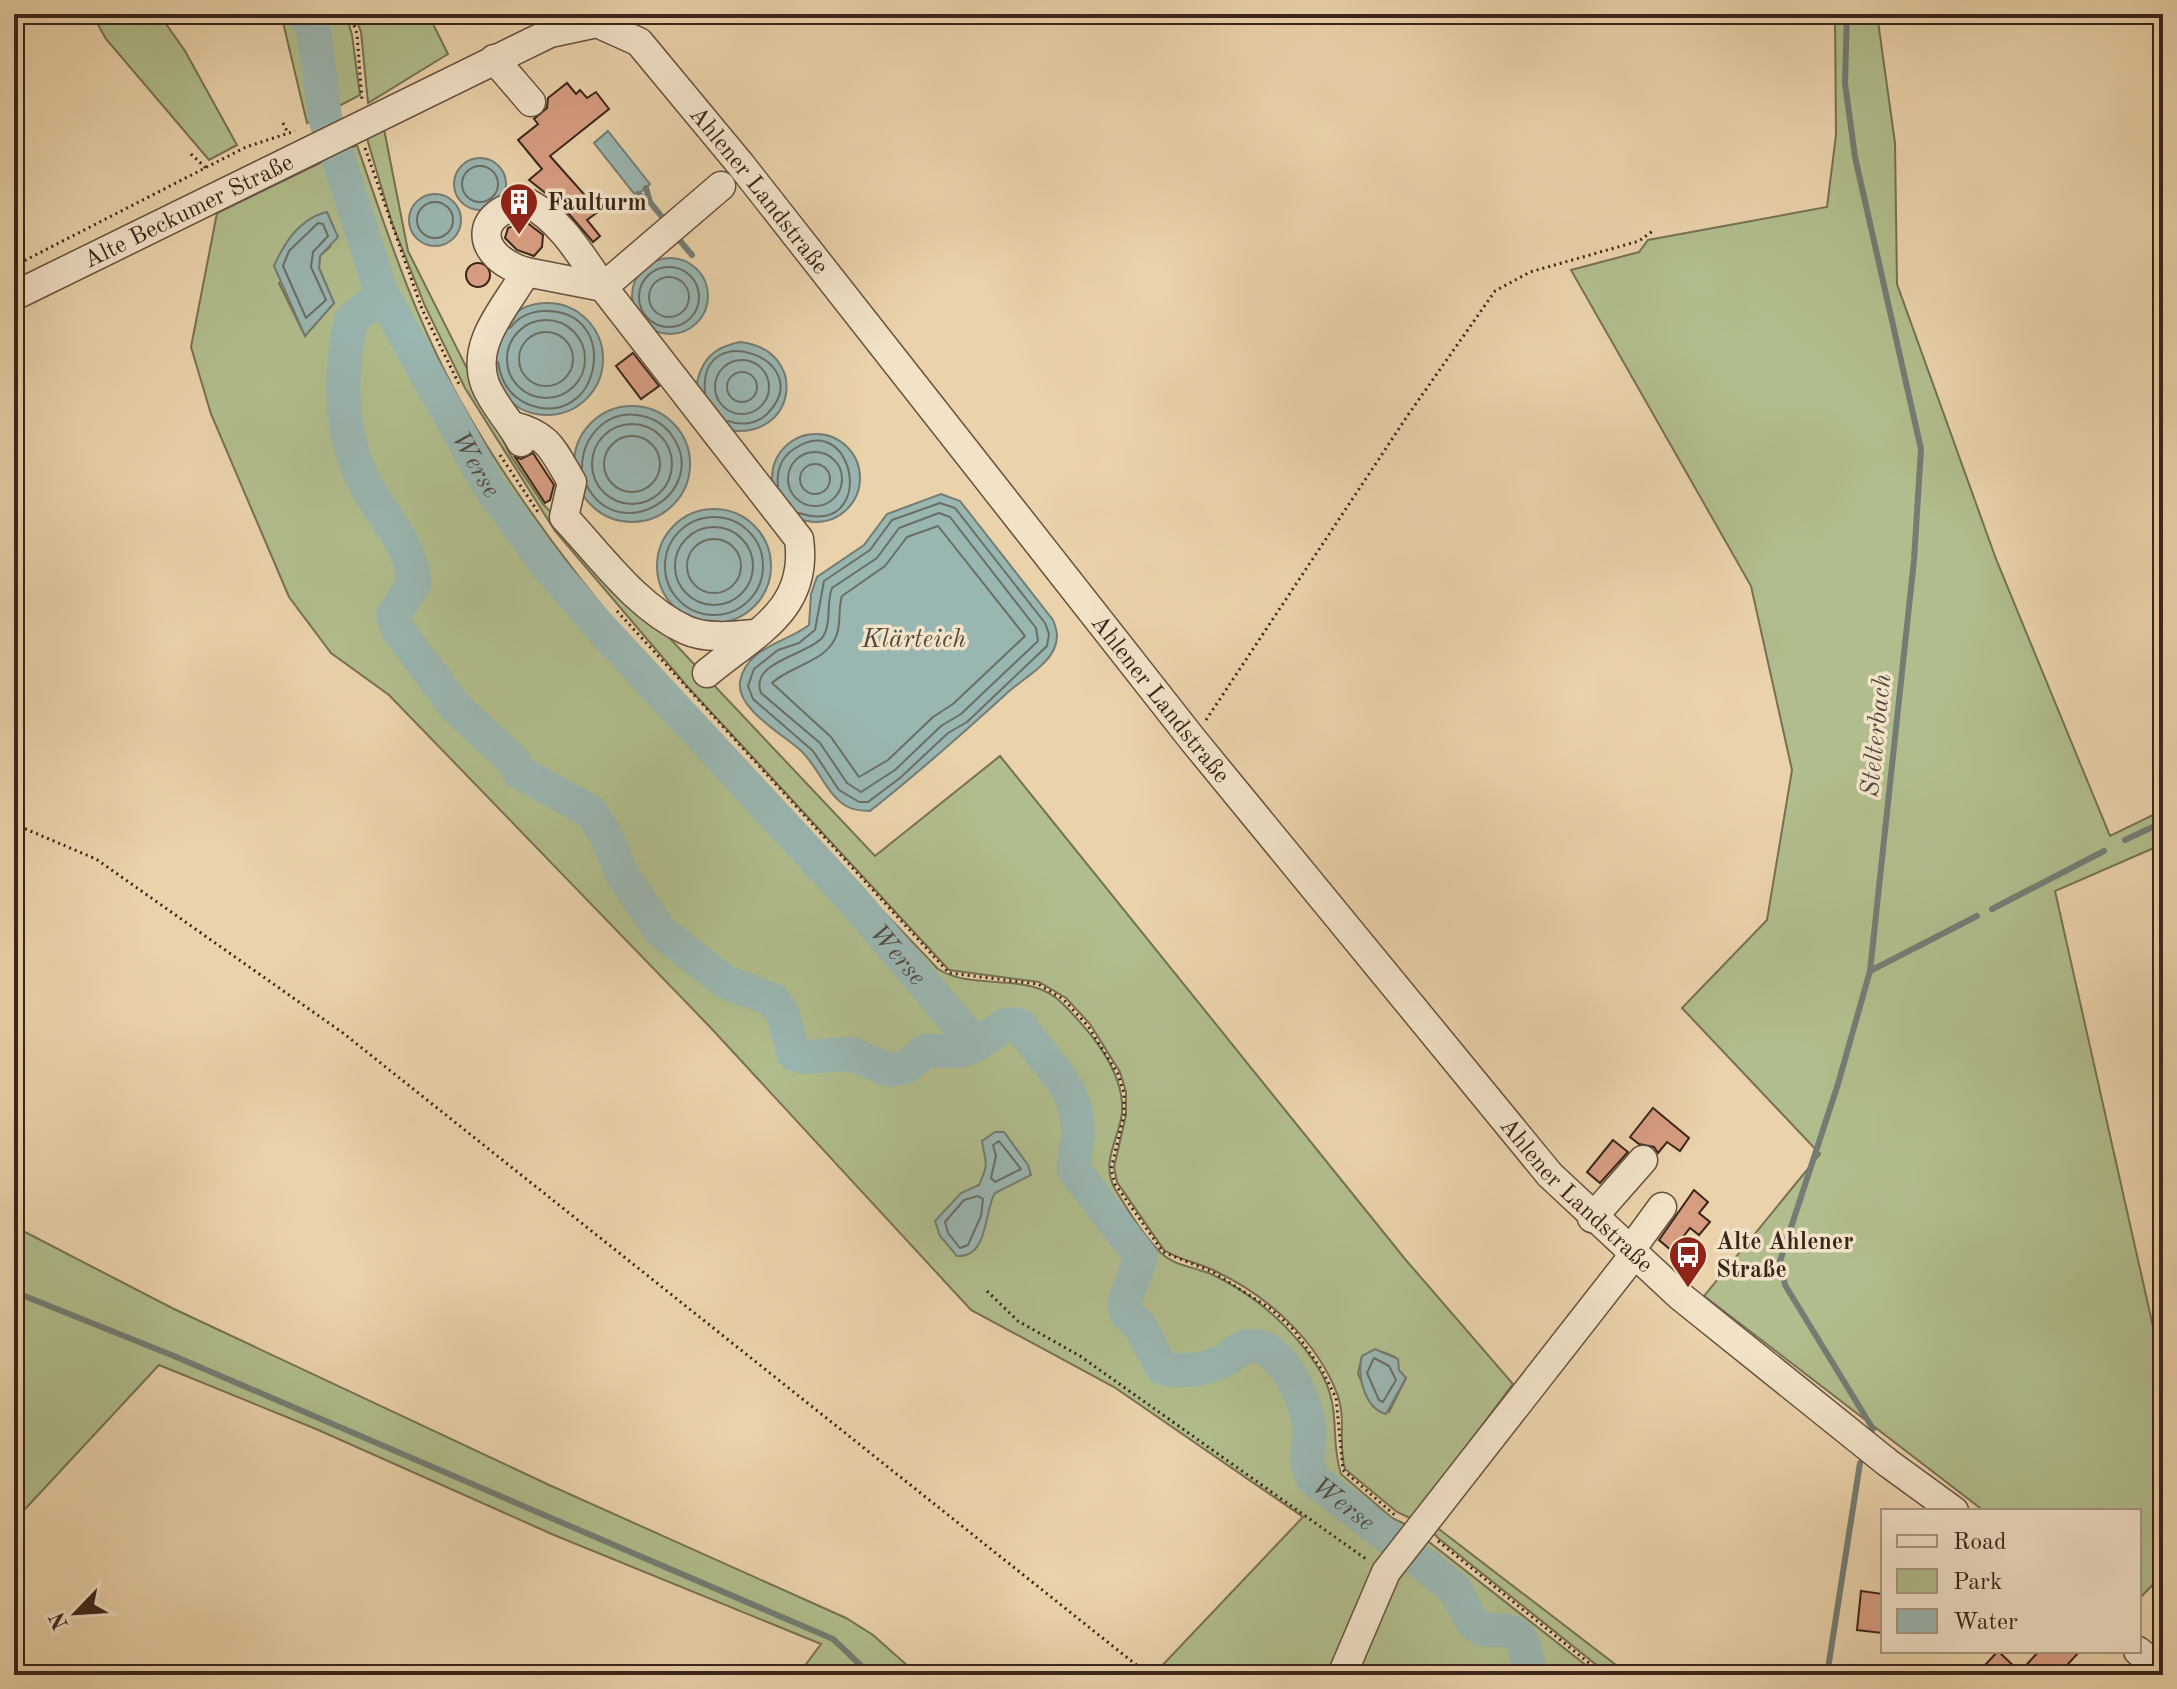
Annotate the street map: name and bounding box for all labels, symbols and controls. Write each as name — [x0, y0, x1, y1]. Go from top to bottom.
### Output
street label: Ahlener Landstraße — [684, 103, 832, 279]
street label: Alte Beckumer Straße — [81, 151, 297, 274]
building icon: Faulturm — [498, 181, 540, 236]
place label: Faulturm — [547, 192, 647, 216]
water label: Werse — [446, 427, 504, 503]
street label: Ahlener Landstraße — [1086, 611, 1233, 788]
water label: Klärteich — [861, 627, 966, 653]
water label: Stelterbach — [1858, 672, 1896, 798]
water label: Werse — [864, 920, 930, 991]
street label: Ahlener Landstraße — [1494, 1114, 1657, 1278]
place label: Alte Ahlener Straße — [1716, 1231, 1854, 1283]
bus stop icon: Alte Ahlener Straße — [1667, 1234, 1709, 1289]
water label: Werse — [1306, 1472, 1379, 1537]
legend — [1881, 1509, 2141, 1653]
text: Road — [1953, 1531, 2006, 1555]
text: Park — [1953, 1571, 2002, 1595]
north arrow — [36, 1573, 116, 1653]
text: N — [46, 1608, 73, 1633]
text: Water — [1953, 1611, 2018, 1635]

